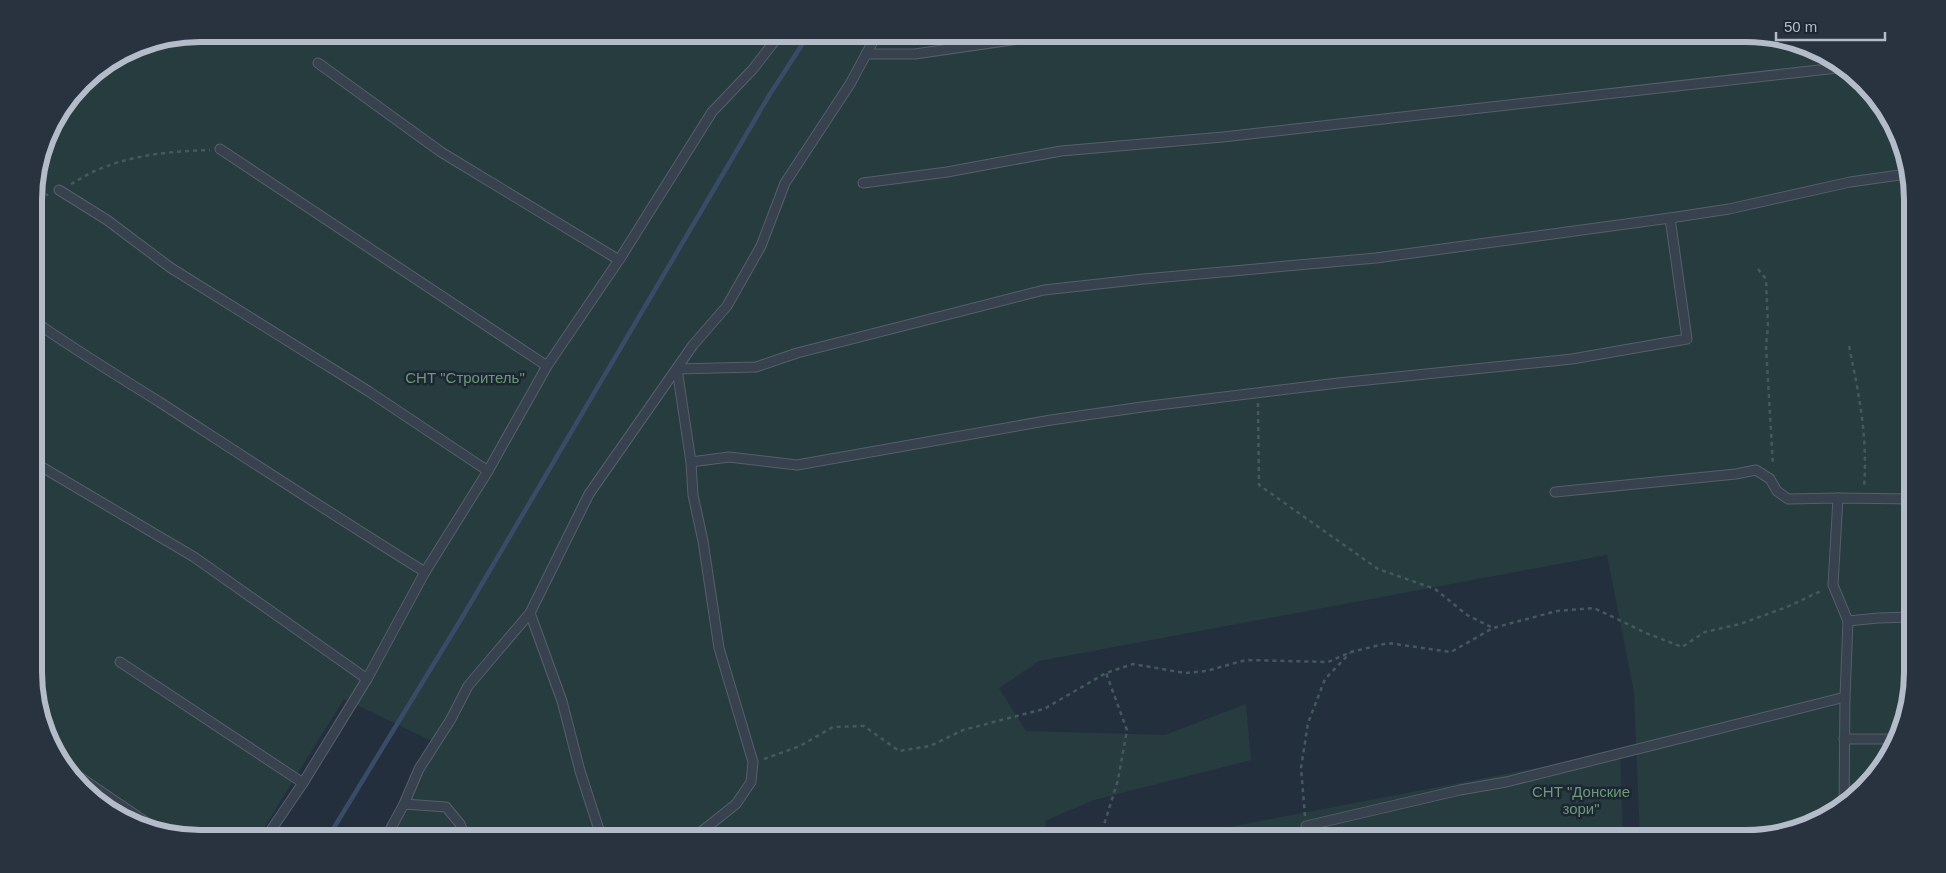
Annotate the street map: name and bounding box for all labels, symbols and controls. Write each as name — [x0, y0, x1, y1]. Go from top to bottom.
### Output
scale bar — [1776, 10, 1885, 42]
text: 50 m — [1784, 18, 1817, 35]
park label: СНТ "Строитель" — [405, 369, 525, 386]
park label: СНТ "Донские зори" — [1532, 783, 1630, 817]

